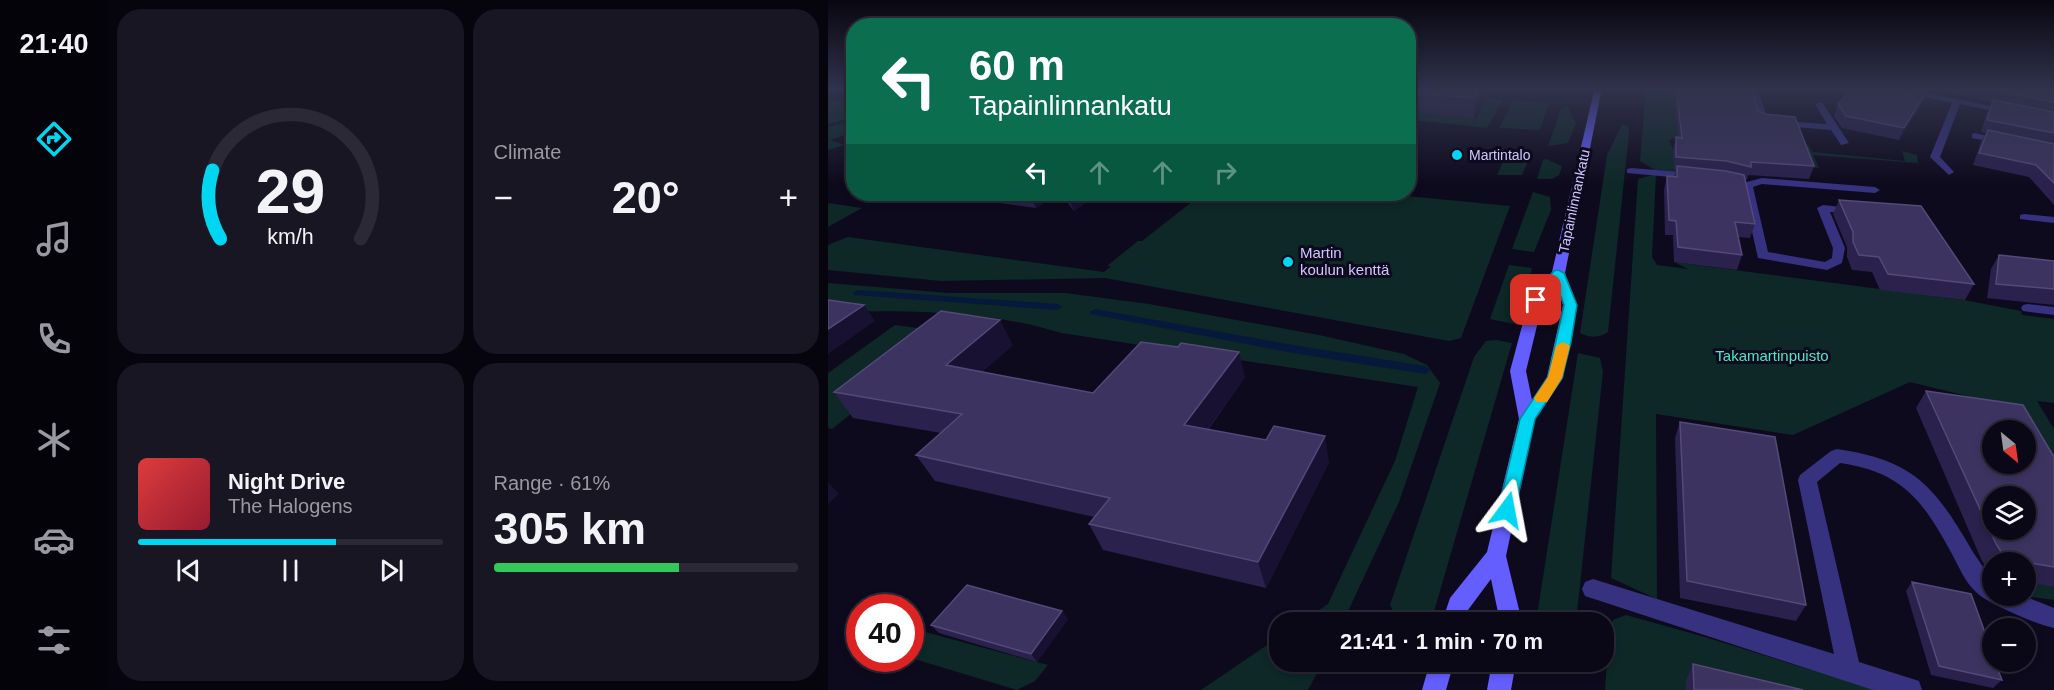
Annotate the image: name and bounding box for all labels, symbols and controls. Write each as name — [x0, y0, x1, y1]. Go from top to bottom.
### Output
text: 21:40 — [19, 29, 89, 59]
icon: left — [870, 42, 948, 120]
text: 60 m — [969, 42, 1065, 89]
text: Tapainlinnankatu — [969, 91, 1172, 121]
icon: directions — [33, 118, 75, 160]
text: Climate — [494, 141, 561, 163]
place label: Martintalo — [1469, 147, 1531, 163]
marker: Martintalo — [1450, 148, 1464, 162]
street label: Tapainlinnankatu — [1555, 148, 1593, 254]
icon: left — [1020, 156, 1053, 189]
icon: ahead — [1083, 156, 1116, 189]
icon: ahead — [1146, 156, 1179, 189]
icon: right — [1209, 156, 1242, 189]
text: 29 — [256, 157, 325, 226]
text: 20° — [612, 172, 680, 223]
text: − — [494, 179, 513, 216]
text: + — [779, 179, 798, 216]
icon: music — [33, 218, 75, 260]
text: km/h — [267, 225, 313, 249]
place label: Martin koulun kenttä — [1300, 244, 1390, 278]
marker: Martin koulun kenttä — [1281, 255, 1295, 269]
pin — [1510, 274, 1561, 325]
icon: arrive — [1519, 283, 1552, 316]
icon: phone — [33, 318, 75, 360]
park label: Takamartinpuisto — [1715, 347, 1829, 364]
icon: climate — [33, 419, 75, 461]
north arrow — [1982, 420, 2036, 474]
map controls — [1982, 420, 2036, 672]
text: Night Drive — [228, 469, 345, 494]
text: Range · 61% — [494, 472, 610, 494]
position arrow — [1475, 478, 1539, 542]
button: layers — [1982, 486, 2036, 540]
text: The Halogens — [228, 495, 353, 517]
text: 305 km — [494, 503, 646, 554]
icon: car — [33, 519, 75, 561]
button: + — [1982, 552, 2036, 606]
icon: previous — [172, 554, 205, 587]
icon: pause — [274, 554, 307, 587]
icon: next — [375, 554, 408, 587]
speed limit sign: 40 — [846, 594, 924, 672]
button: − — [1982, 618, 2036, 672]
icon: filters — [33, 619, 75, 661]
text: 21:41 · 1 min · 70 m — [1340, 629, 1543, 654]

